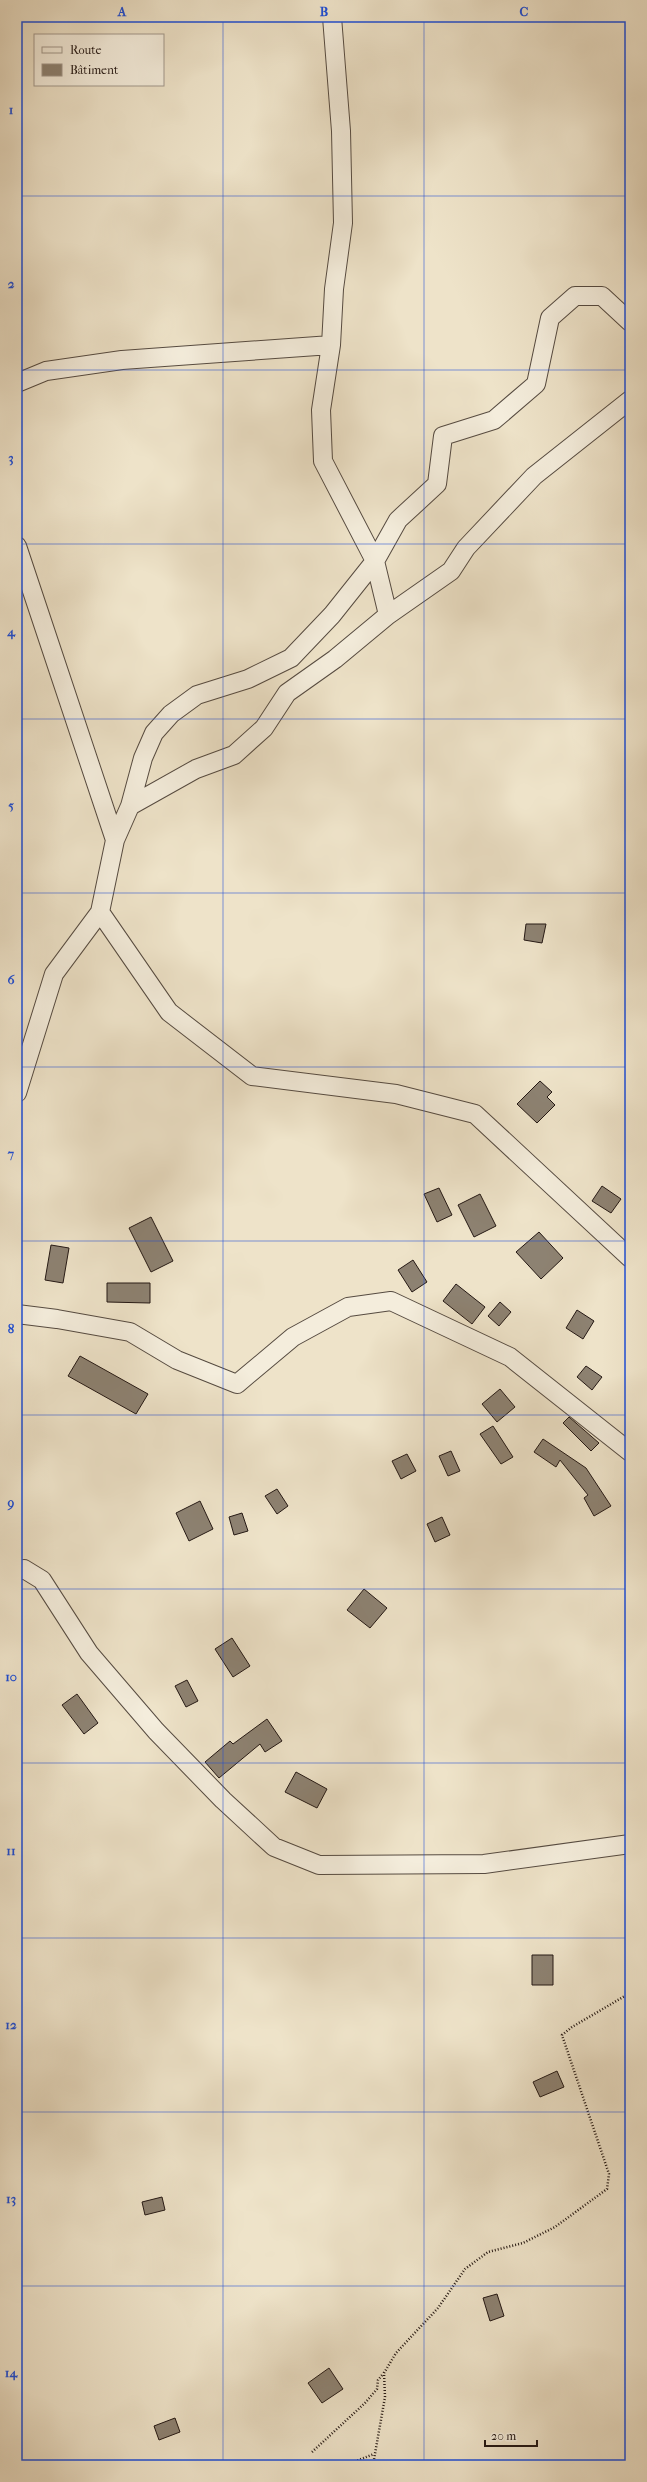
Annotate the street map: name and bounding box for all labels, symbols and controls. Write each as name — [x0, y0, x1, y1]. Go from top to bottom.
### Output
text: A — [117, 4, 127, 19]
text: B — [320, 4, 329, 19]
text: C — [520, 4, 529, 19]
legend — [34, 34, 164, 86]
text: Route — [70, 43, 102, 57]
text: Bâtiment — [70, 63, 119, 77]
text: 1 — [9, 102, 14, 117]
text: 2 — [8, 276, 15, 291]
text: 3 — [8, 450, 14, 466]
text: 4 — [6, 624, 16, 640]
text: 5 — [8, 798, 14, 813]
text: 6 — [7, 972, 15, 987]
text: 7 — [7, 1146, 15, 1161]
text: 8 — [8, 1321, 15, 1336]
text: 9 — [7, 1495, 15, 1511]
text: 10 — [5, 1669, 17, 1684]
text: 11 — [6, 1843, 16, 1858]
text: 12 — [5, 2017, 17, 2032]
text: 13 — [6, 2191, 16, 2207]
text: 14 — [5, 2365, 18, 2381]
scale bar — [485, 2422, 537, 2448]
text: 20 m — [491, 2429, 516, 2443]

